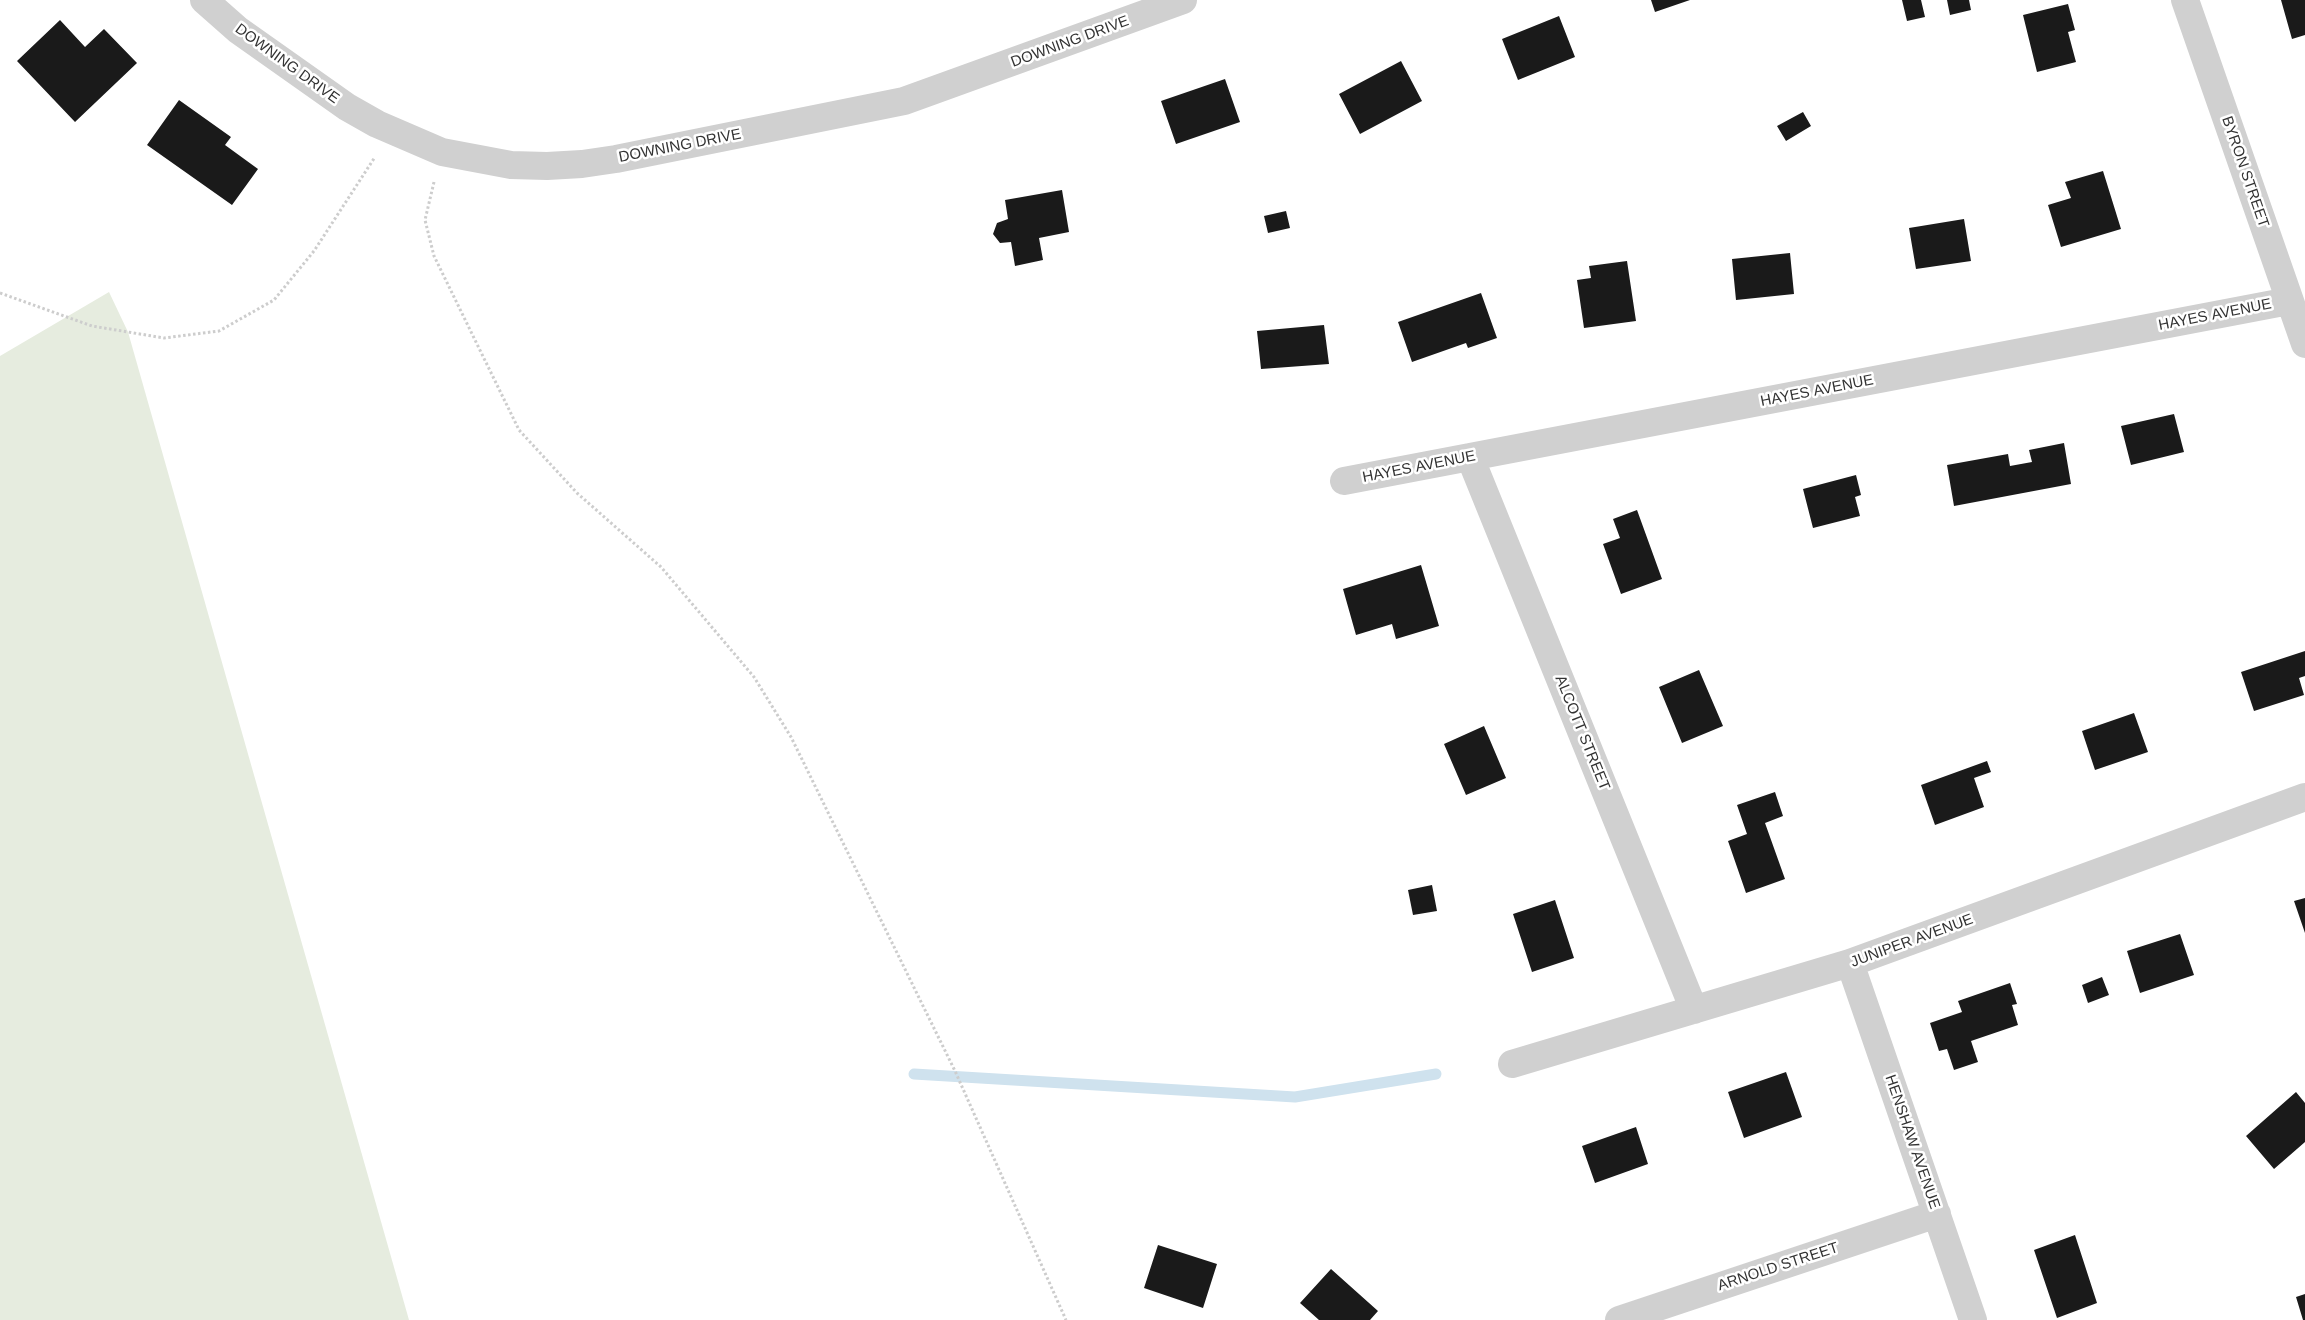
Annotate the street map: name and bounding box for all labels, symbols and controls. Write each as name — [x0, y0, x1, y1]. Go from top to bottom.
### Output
street label: DOWNING DRIVE — [1009, 12, 1131, 72]
street label: DOWNING DRIVE — [231, 20, 343, 108]
street label: BYRON STREET — [2217, 114, 2273, 230]
street label: DOWNING DRIVE — [617, 125, 743, 167]
street label: HAYES AVENUE — [2157, 295, 2273, 335]
street label: HAYES AVENUE — [1759, 371, 1875, 411]
street label: HAYES AVENUE — [1361, 447, 1477, 487]
street label: ALCOTT STREET — [1551, 673, 1613, 793]
street label: JUNIPER AVENUE — [1848, 910, 1976, 972]
street label: HENSHAW AVENUE — [1881, 1072, 1943, 1212]
street label: ARNOLD STREET — [1715, 1239, 1841, 1295]

